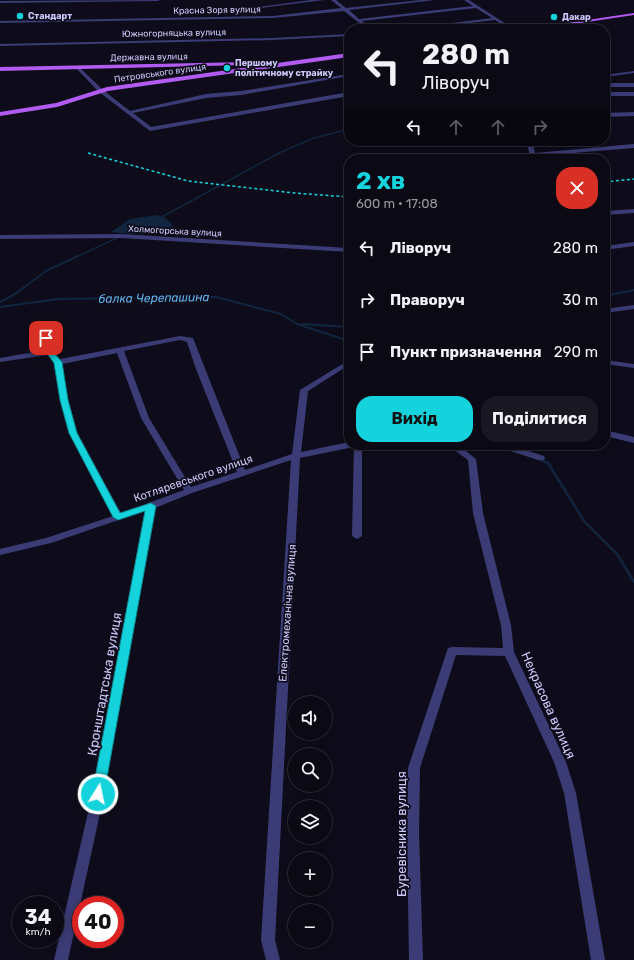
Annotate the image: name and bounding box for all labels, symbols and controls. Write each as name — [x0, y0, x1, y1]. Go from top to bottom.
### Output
street label: Красна Зоря вулиця — [173, 4, 261, 16]
marker: Стандарт — [15, 11, 25, 21]
place label: Стандарт — [28, 11, 72, 21]
marker: Дакар — [549, 12, 559, 22]
place label: Дакар — [562, 12, 591, 22]
street label: Южногорняцька вулиця — [122, 27, 226, 39]
text: 280 m — [422, 38, 510, 71]
icon: left — [356, 40, 408, 92]
street label: Державна вулиця — [110, 51, 188, 63]
place label: Першому політичному страйку — [235, 58, 334, 78]
street label: Петровського вулиця — [113, 62, 207, 84]
marker: Першому політичному страйку — [222, 63, 232, 73]
text: Ліворуч — [422, 72, 490, 94]
icon: left — [403, 116, 425, 138]
icon: ahead — [445, 116, 467, 138]
icon: ahead — [487, 116, 509, 138]
icon: right — [529, 116, 551, 138]
text: 2 хв — [356, 167, 405, 195]
button: close — [556, 167, 598, 209]
text: 600 m · 17:08 — [356, 196, 438, 211]
street label: Холмогорська вулиця — [128, 224, 222, 238]
icon: left — [356, 237, 378, 259]
text: Ліворуч — [390, 239, 451, 257]
text: 280 m — [553, 239, 598, 257]
icon: right — [356, 289, 378, 311]
water label: балка Черепашина — [98, 290, 210, 306]
text: Праворуч — [390, 291, 465, 309]
text: 30 m — [562, 291, 598, 309]
pin — [29, 321, 63, 355]
icon: arrive — [35, 327, 57, 349]
icon: arrive — [356, 341, 378, 363]
text: Пункт призначення — [390, 343, 542, 361]
text: 290 m — [554, 343, 598, 361]
button: Вихід — [356, 396, 473, 442]
button: Поділитися — [481, 396, 598, 442]
street label: Котляревського вулиця — [132, 452, 254, 505]
street label: Електромеханічна вулиця — [276, 544, 299, 682]
street label: Кронштадтська вулиця — [84, 611, 125, 757]
street label: Некрасова вулиця — [518, 649, 579, 761]
map controls — [288, 696, 332, 948]
button: sound — [288, 696, 332, 740]
button: search — [288, 748, 332, 792]
street label: Буревісника вулиця — [394, 771, 409, 897]
position arrow — [77, 773, 119, 815]
button: layers — [288, 800, 332, 844]
button: + — [288, 852, 332, 896]
speed limit sign: 40 — [72, 896, 124, 948]
button: − — [288, 904, 332, 948]
text: 34 — [25, 905, 51, 929]
text: km/h — [26, 926, 50, 938]

